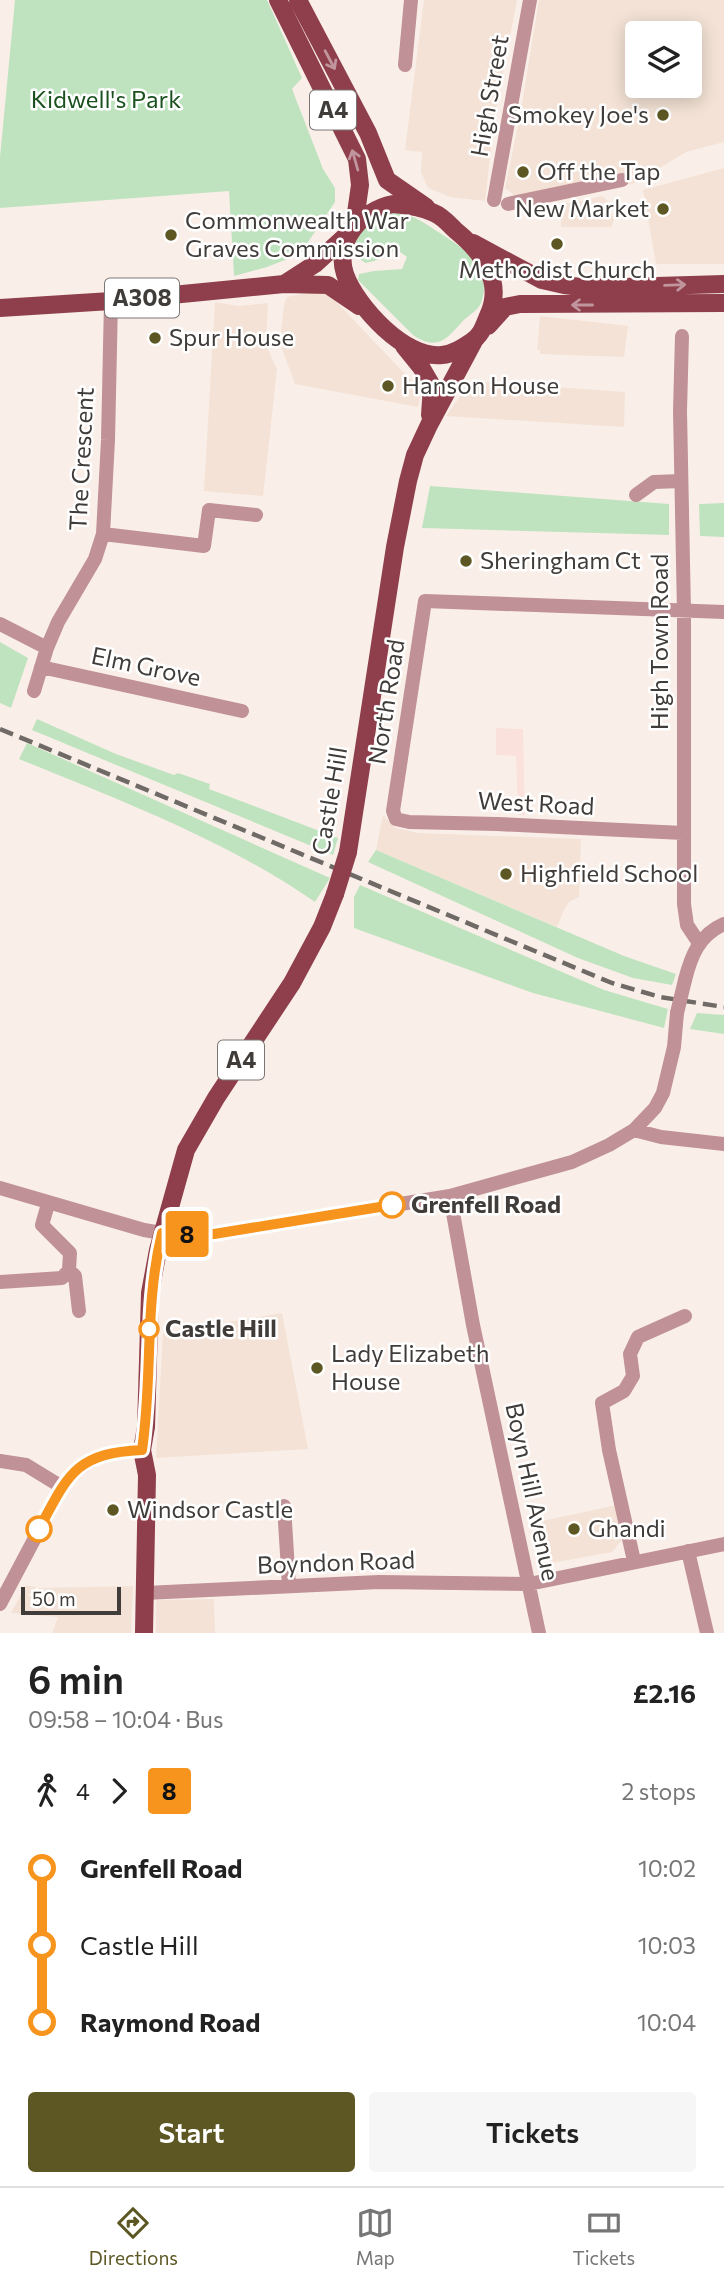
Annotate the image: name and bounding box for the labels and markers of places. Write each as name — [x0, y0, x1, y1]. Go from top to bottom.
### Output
place label: Smokey Joe's — [508, 99, 649, 128]
marker: Smokey Joe's — [655, 107, 671, 123]
place label: Off the Tap — [537, 156, 661, 185]
marker: Off the Tap — [515, 164, 531, 180]
place label: New Market — [515, 193, 649, 222]
marker: New Market — [655, 201, 671, 217]
place label: Commonwealth War Graves Commission — [185, 205, 410, 262]
marker: Commonwealth War Graves Commission — [163, 227, 179, 243]
marker: Methodist Church — [549, 236, 565, 252]
place label: Methodist Church — [458, 254, 656, 283]
place label: Spur House — [169, 322, 294, 351]
marker: Spur House — [147, 330, 163, 346]
place label: Hanson House — [402, 370, 559, 399]
marker: Hanson House — [380, 378, 396, 394]
place label: Sheringham Ct — [480, 545, 641, 574]
marker: Sheringham Ct — [458, 553, 474, 569]
place label: Highfield School — [520, 858, 698, 887]
marker: Highfield School — [498, 866, 514, 882]
place label: Grenfell Road — [411, 1189, 561, 1218]
marker: Grenfell Road — [379, 1192, 405, 1218]
place label: Castle Hill — [165, 1313, 277, 1342]
marker: Castle Hill — [139, 1319, 159, 1339]
place label: Lady Elizabeth House — [331, 1338, 489, 1395]
marker: Lady Elizabeth House — [309, 1360, 325, 1376]
place label: Windsor Castle — [127, 1494, 293, 1523]
marker: Windsor Castle — [105, 1502, 121, 1518]
place label: Ghandi — [588, 1513, 666, 1542]
unlabelled marker — [26, 1516, 52, 1542]
marker: Ghandi — [566, 1521, 582, 1537]

